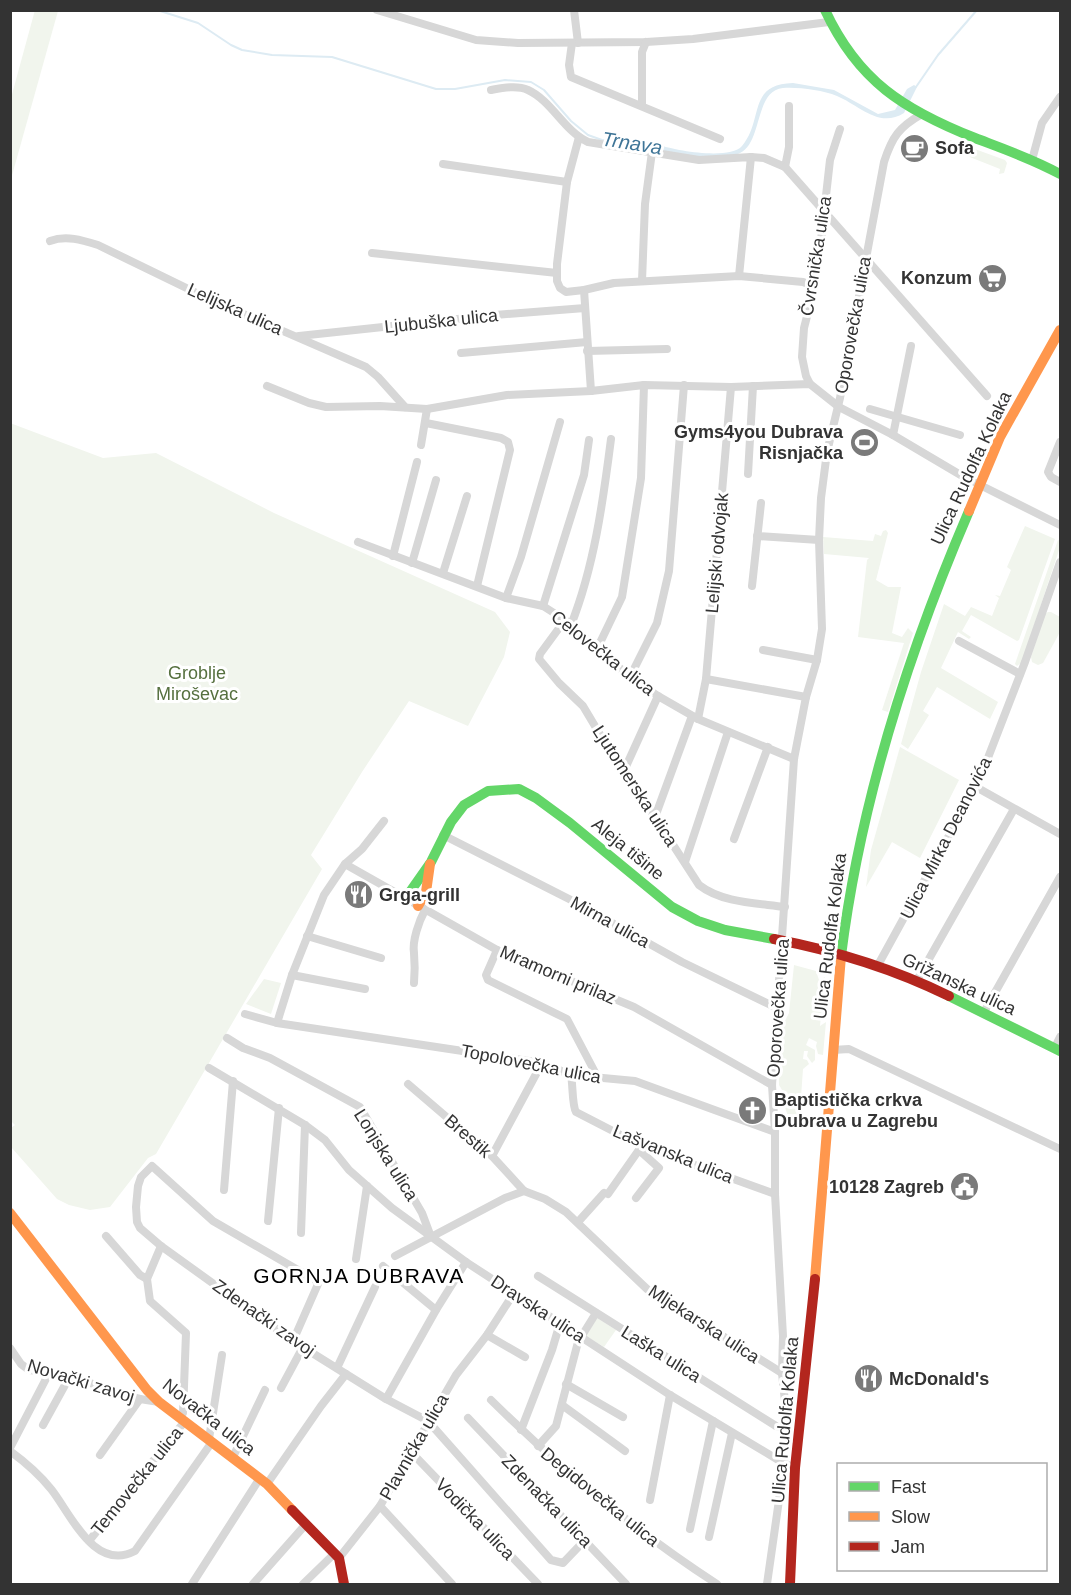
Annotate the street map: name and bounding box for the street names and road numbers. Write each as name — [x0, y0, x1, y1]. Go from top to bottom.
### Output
street label: Čvrsnička ulica — [796, 194, 835, 317]
street label: Oporovečka ulica — [831, 254, 875, 395]
street label: Lelijska ulica — [184, 279, 287, 339]
street label: Ljubuška ulica — [383, 305, 500, 337]
street label: Ulica Rudolfa Kolaka — [927, 387, 1016, 548]
street label: Lelijski odvojak — [702, 491, 732, 614]
street label: Celovečka ulica — [547, 606, 660, 700]
street label: Ljutomerska ulica — [588, 722, 682, 851]
street label: Ulica Mirka Deanovića — [896, 753, 996, 922]
street label: Aleja tišine — [588, 814, 668, 884]
street label: Ulica Rudolfa Kolaka — [810, 851, 850, 1020]
street label: Mirna ulica — [567, 892, 654, 952]
street label: Oporovečka ulica — [763, 937, 793, 1078]
street label: Mramorni prilaz — [497, 942, 619, 1008]
street label: Grižanska ulica — [899, 949, 1020, 1019]
street label: Topolovečka ulica — [459, 1041, 604, 1088]
street label: Lonjska ulica — [350, 1106, 423, 1205]
street label: Brestik — [441, 1110, 496, 1162]
street label: Lašvanska ulica — [610, 1121, 737, 1188]
street label: Dravska ulica — [487, 1271, 590, 1347]
street label: Zdenački zavoj — [209, 1275, 319, 1361]
street label: Mljekarska ulica — [645, 1281, 764, 1368]
street label: Laška ulica — [618, 1322, 705, 1387]
street label: Ulica Rudolfa Kolaka — [768, 1335, 802, 1504]
street label: Novački zavoj — [25, 1355, 137, 1407]
street label: Novačka ulica — [159, 1375, 260, 1460]
street label: Plavnička ulica — [376, 1390, 453, 1504]
street label: Temovečka ulica — [87, 1422, 187, 1539]
street label: Degidovečka ulica — [537, 1443, 664, 1551]
street label: Zdenačka ulica — [498, 1451, 597, 1552]
street label: Vodička ulica — [431, 1474, 519, 1564]

